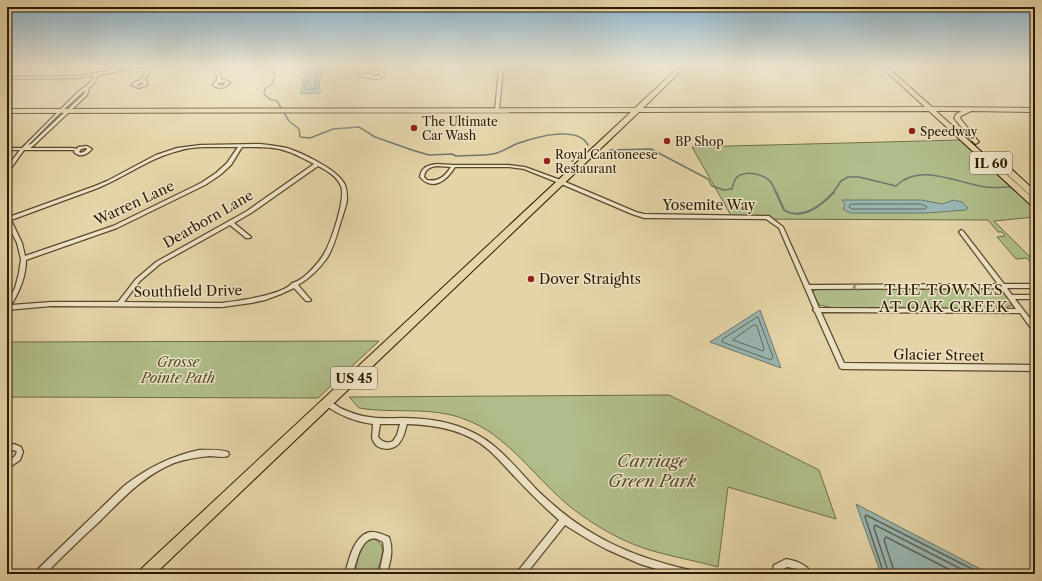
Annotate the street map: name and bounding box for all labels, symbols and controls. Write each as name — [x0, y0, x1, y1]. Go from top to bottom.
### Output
place label: The Ultimate Car Wash — [422, 114, 498, 143]
marker: The Ultimate Car Wash — [409, 123, 419, 133]
place label: Speedway — [920, 124, 978, 139]
marker: Speedway — [907, 126, 917, 136]
place label: BP Shop — [675, 134, 724, 149]
marker: BP Shop — [662, 136, 672, 146]
place label: Royal Cantoneese Restaurant — [555, 147, 658, 176]
road number: IL 60 — [970, 152, 1012, 174]
marker: Royal Cantoneese Restaurant — [542, 156, 552, 166]
street label: Warren Lane — [90, 176, 177, 230]
street label: Dearborn Lane — [160, 186, 256, 252]
street label: Yosemite Way — [661, 196, 756, 214]
place label: Dover Straights — [539, 270, 641, 288]
marker: Dover Straights — [526, 274, 536, 284]
district label: THE TOWNES AT OAK CREEK — [878, 280, 1009, 316]
street label: Southfield Drive — [133, 281, 243, 301]
one-way arrow — [853, 283, 859, 291]
street label: Glacier Street — [893, 345, 985, 365]
park label: Grosse Pointe Path — [140, 353, 215, 387]
road number: US 45 — [331, 367, 377, 389]
park label: Carriage Green Park — [608, 451, 696, 491]

